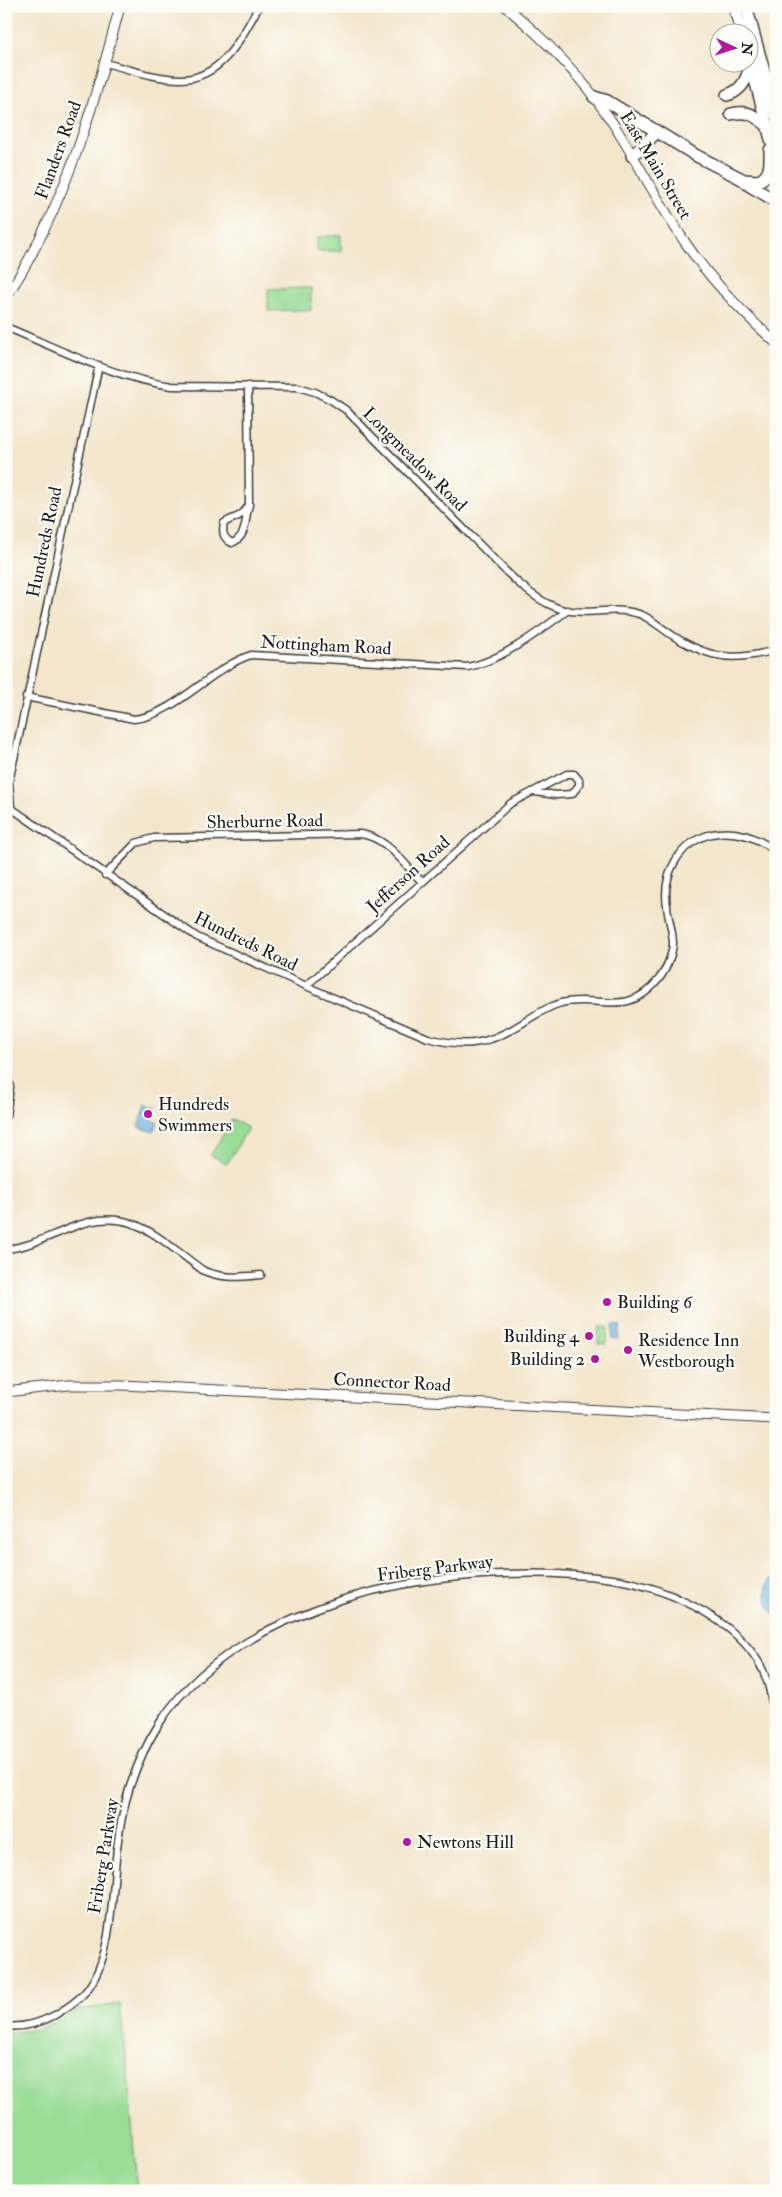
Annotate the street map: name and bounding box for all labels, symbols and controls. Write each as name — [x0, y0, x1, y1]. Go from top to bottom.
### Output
north arrow — [710, 22, 760, 72]
text: N — [738, 41, 755, 56]
street label: Flanders Road — [30, 98, 87, 203]
street label: East Main Street — [614, 107, 697, 224]
street label: Longmeadow Road — [357, 402, 472, 517]
street label: Hundreds Road — [22, 485, 67, 600]
street label: Nottingham Road — [260, 631, 392, 660]
street label: Sherburne Road — [206, 809, 324, 834]
street label: Jefferson Road — [361, 831, 455, 919]
street label: Hundreds Road — [190, 906, 302, 977]
place label: Hundreds Swimmers — [158, 1093, 232, 1137]
marker: Hundreds Swimmers — [142, 1108, 154, 1120]
place label: Building 6 — [617, 1291, 693, 1314]
marker: Building 6 — [601, 1296, 613, 1308]
place label: Building 4 — [503, 1325, 580, 1348]
place label: Residence Inn Westborough — [637, 1329, 739, 1373]
marker: Building 4 — [583, 1330, 595, 1342]
marker: Residence Inn Westborough — [622, 1344, 634, 1356]
place label: Building 2 — [510, 1348, 585, 1371]
marker: Building 2 — [589, 1353, 601, 1365]
street label: Connector Road — [333, 1368, 452, 1397]
street label: Friberg Parkway — [376, 1550, 495, 1587]
street label: Friberg Parkway — [83, 1796, 124, 1916]
place label: Newtons Hill — [417, 1831, 514, 1854]
marker: Newtons Hill — [401, 1836, 413, 1848]

